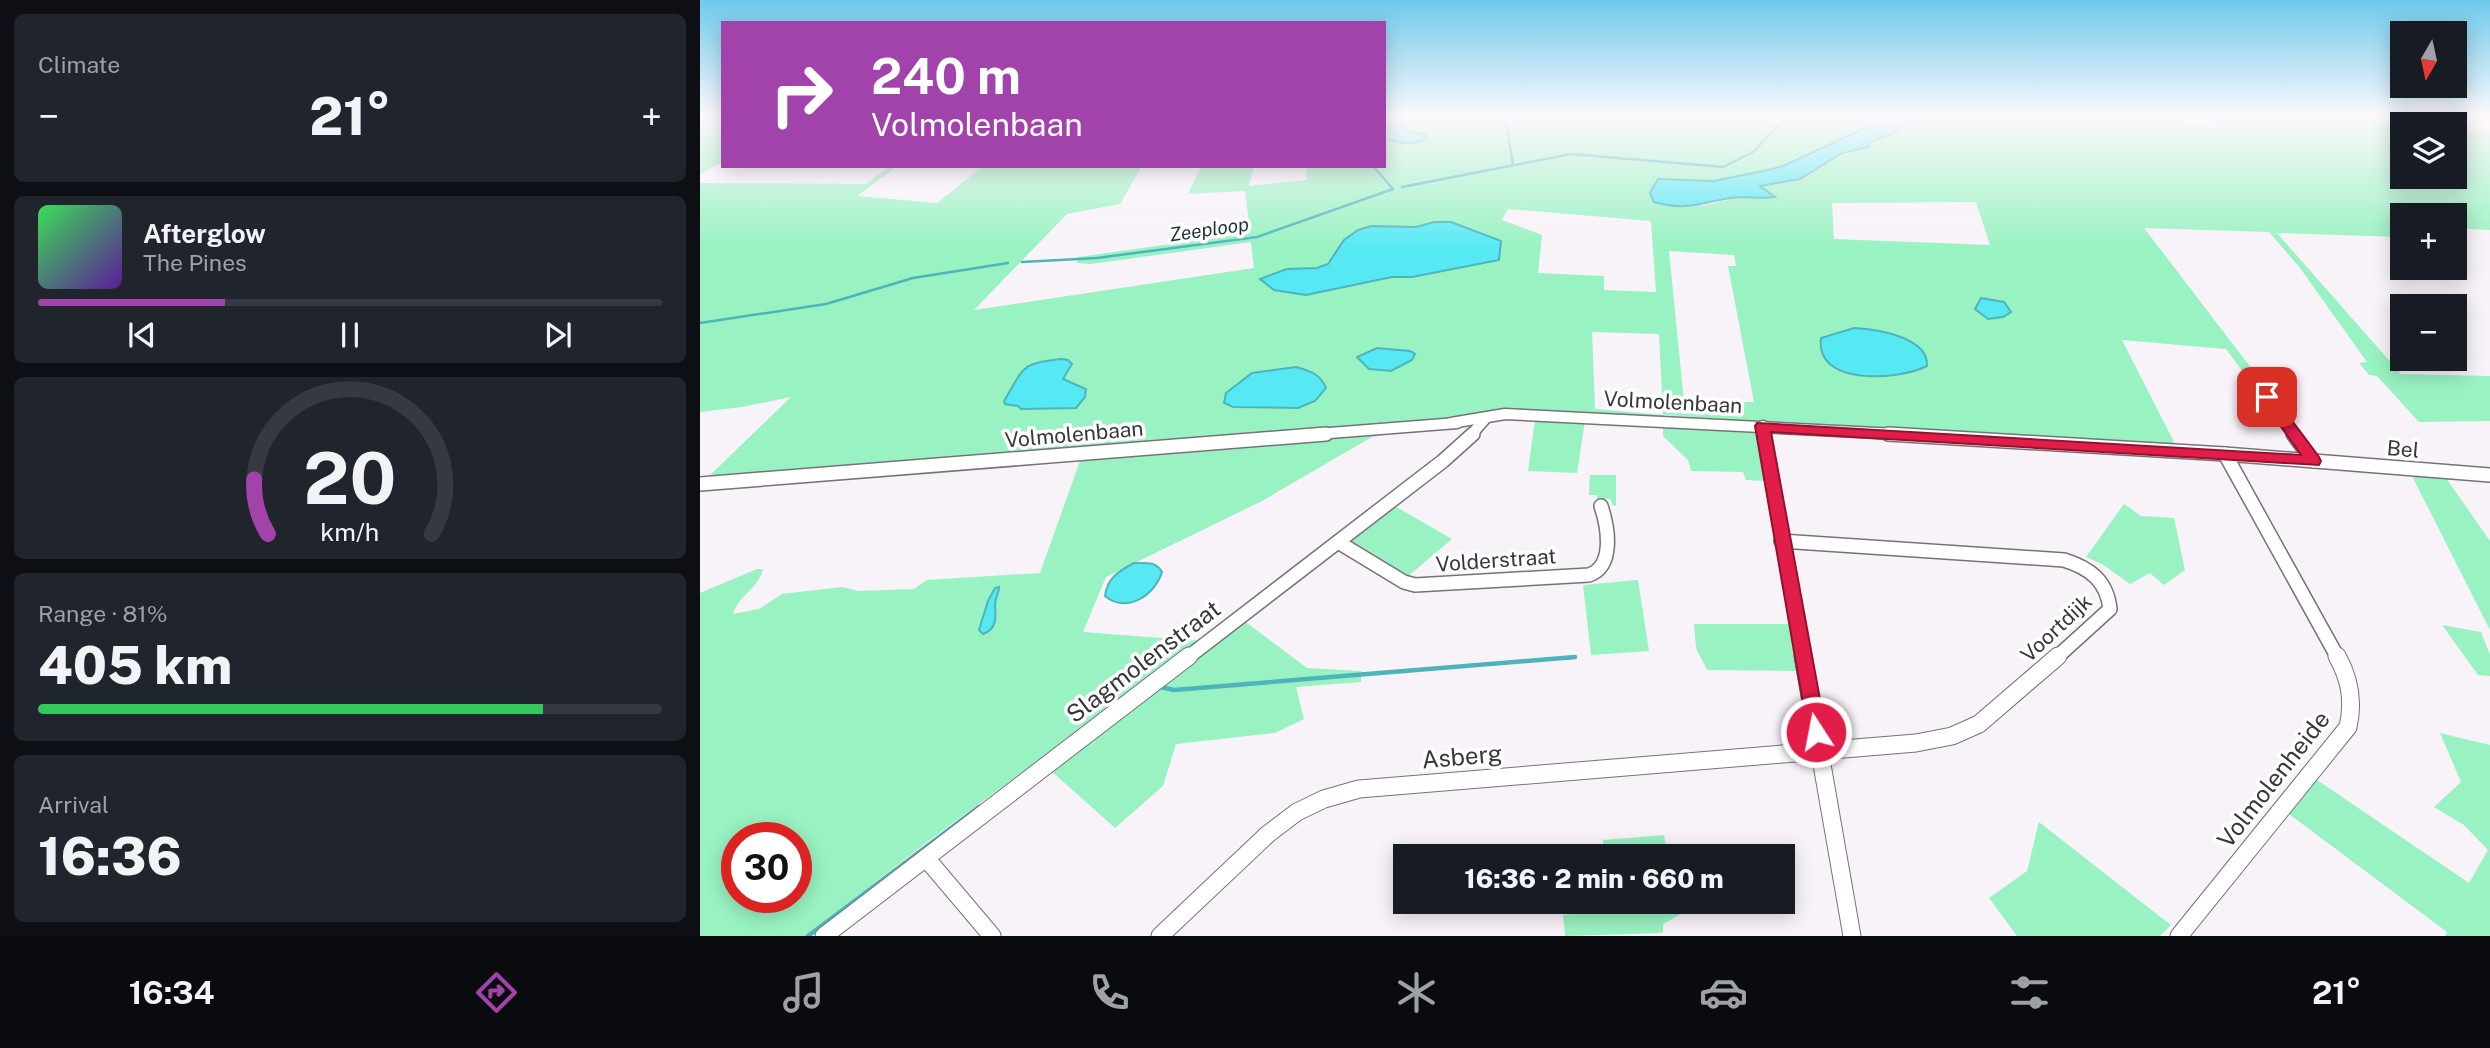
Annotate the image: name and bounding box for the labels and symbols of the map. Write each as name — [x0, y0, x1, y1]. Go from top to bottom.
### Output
north arrow — [2390, 21, 2468, 98]
water label: Zeeploop — [1168, 213, 1250, 245]
pin — [2237, 367, 2297, 427]
street label: Volmolenbaan — [1603, 386, 1743, 418]
street label: Volmolenbaan — [1004, 415, 1144, 453]
street label: Bel — [2386, 435, 2420, 463]
street label: Volderstraat — [1435, 543, 1557, 577]
street label: Voortdijk — [2015, 589, 2097, 667]
street label: Slagmolenstraat — [1061, 594, 1225, 728]
position arrow — [1779, 695, 1853, 769]
street label: Volmolenheide — [2211, 705, 2335, 853]
street label: Asberg — [1421, 739, 1503, 773]
speed limit sign: 30 — [721, 822, 812, 913]

